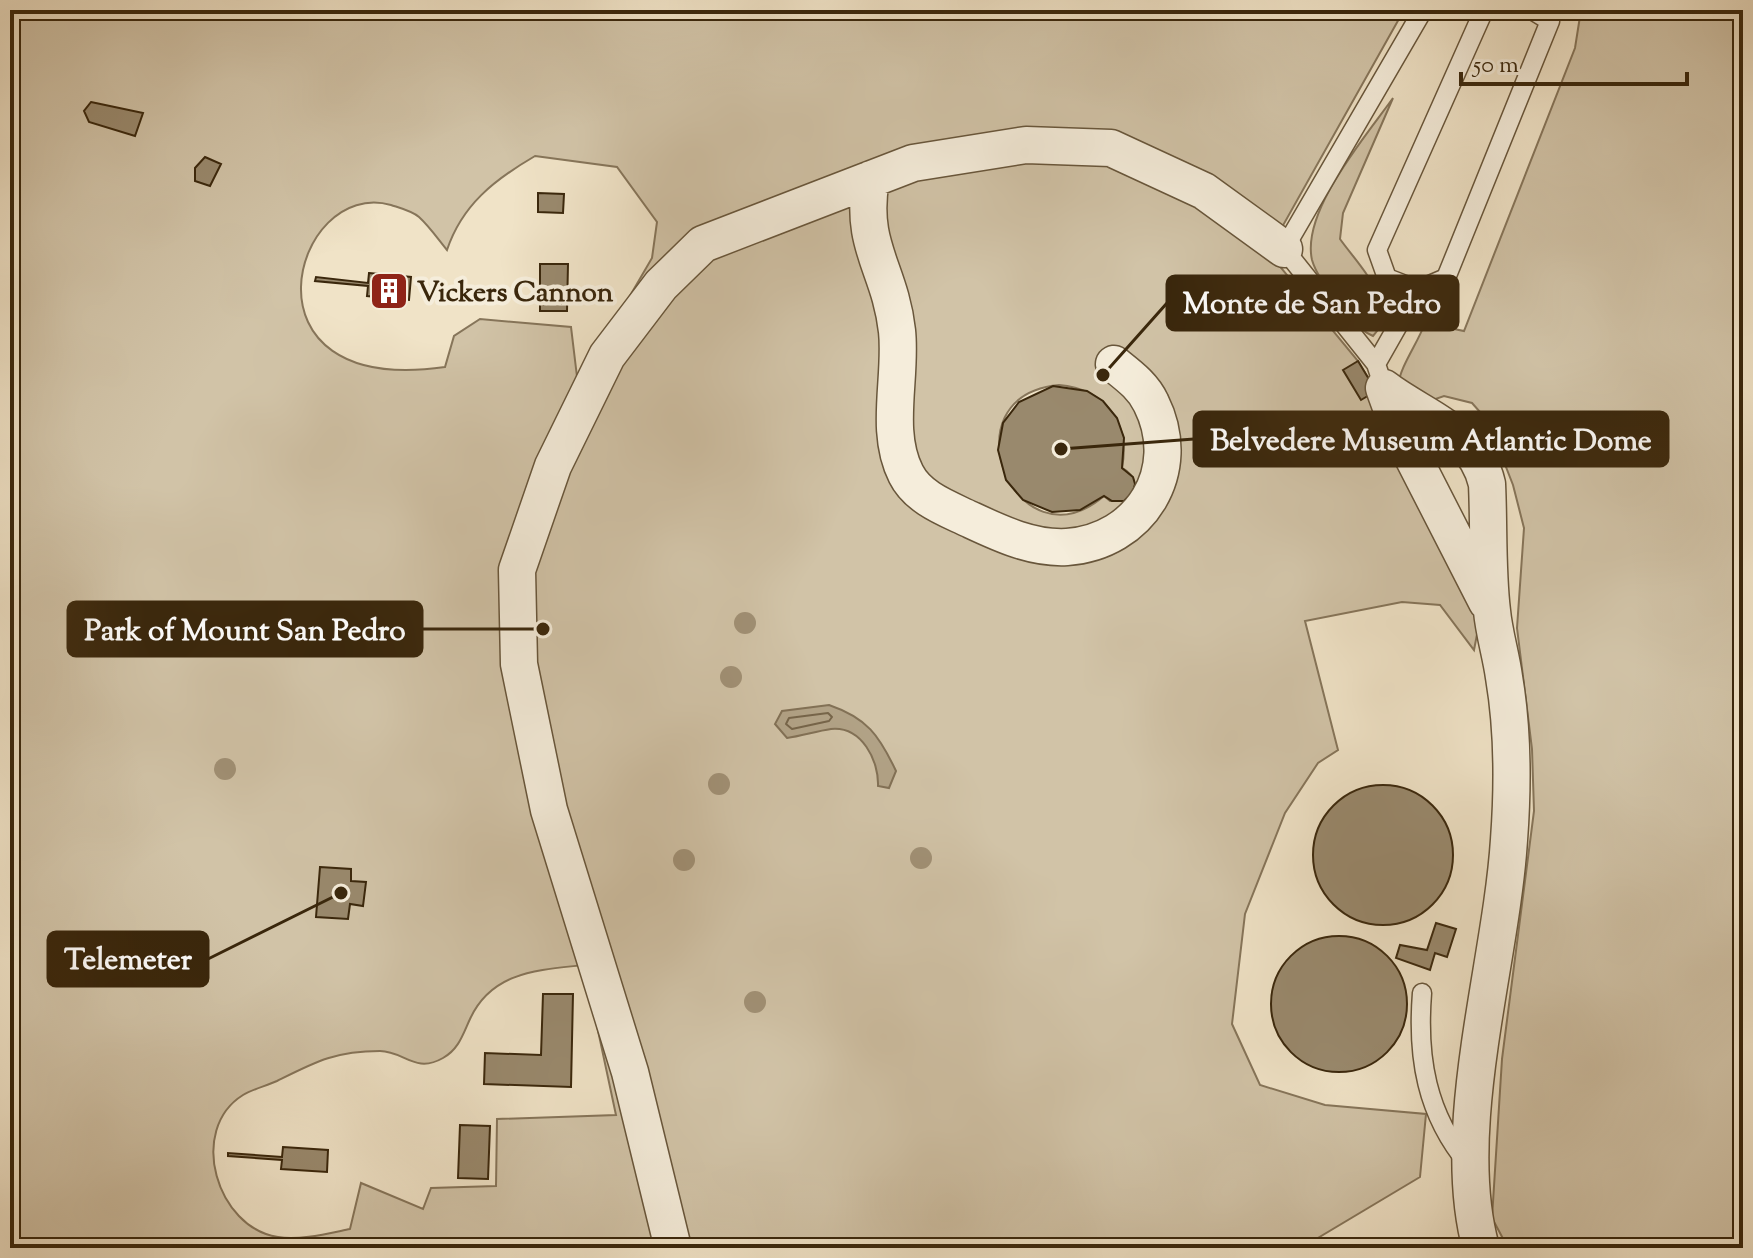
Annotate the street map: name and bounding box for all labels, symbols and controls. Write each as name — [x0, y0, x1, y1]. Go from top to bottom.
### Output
scale bar — [1461, 36, 1687, 86]
text: 50 m — [1471, 49, 1519, 83]
building icon: Vickers Cannon — [368, 270, 410, 312]
place label: Vickers Cannon — [417, 274, 614, 314]
callout: Monte de San Pedro — [1167, 276, 1458, 330]
text: Monte de San Pedro — [1183, 284, 1441, 327]
callout: Belvedere Museum Atlantic Dome — [1194, 412, 1668, 466]
text: Belvedere Museum Atlantic Dome — [1210, 421, 1652, 464]
callout: Park of Mount San Pedro — [68, 602, 422, 656]
text: Park of Mount San Pedro — [84, 611, 406, 654]
callout: Telemeter — [48, 932, 208, 986]
text: Telemeter — [64, 940, 193, 983]

